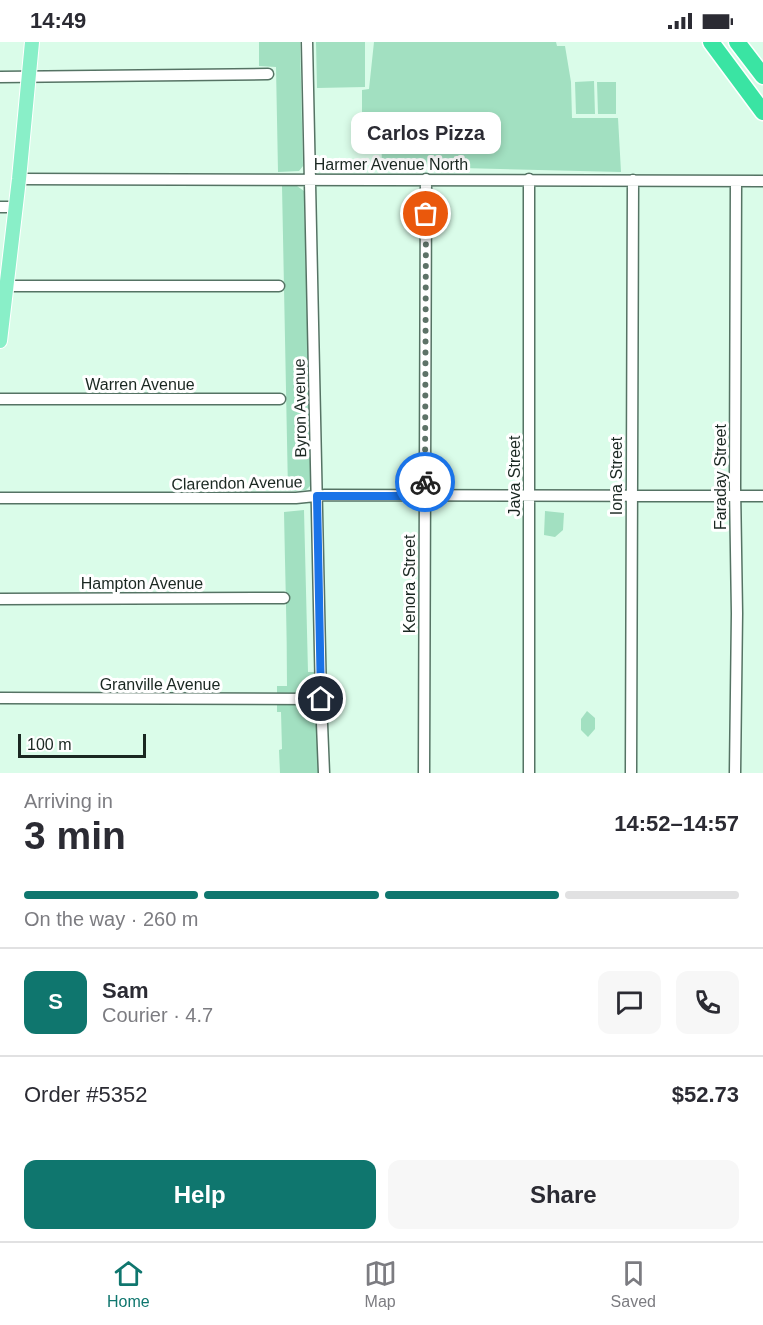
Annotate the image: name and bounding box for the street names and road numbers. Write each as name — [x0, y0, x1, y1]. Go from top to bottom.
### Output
street label: Harmer Avenue North — [314, 156, 468, 173]
street label: Byron Avenue — [291, 358, 309, 458]
street label: Warren Avenue — [85, 376, 195, 393]
street label: Faraday Street — [712, 424, 729, 530]
street label: Java Street — [506, 435, 523, 516]
street label: Iona Street — [608, 436, 625, 515]
street label: Clarendon Avenue — [171, 473, 303, 493]
street label: Kenora Street — [401, 534, 418, 633]
street label: Hampton Avenue — [81, 575, 203, 592]
street label: Granville Avenue — [100, 676, 220, 693]

